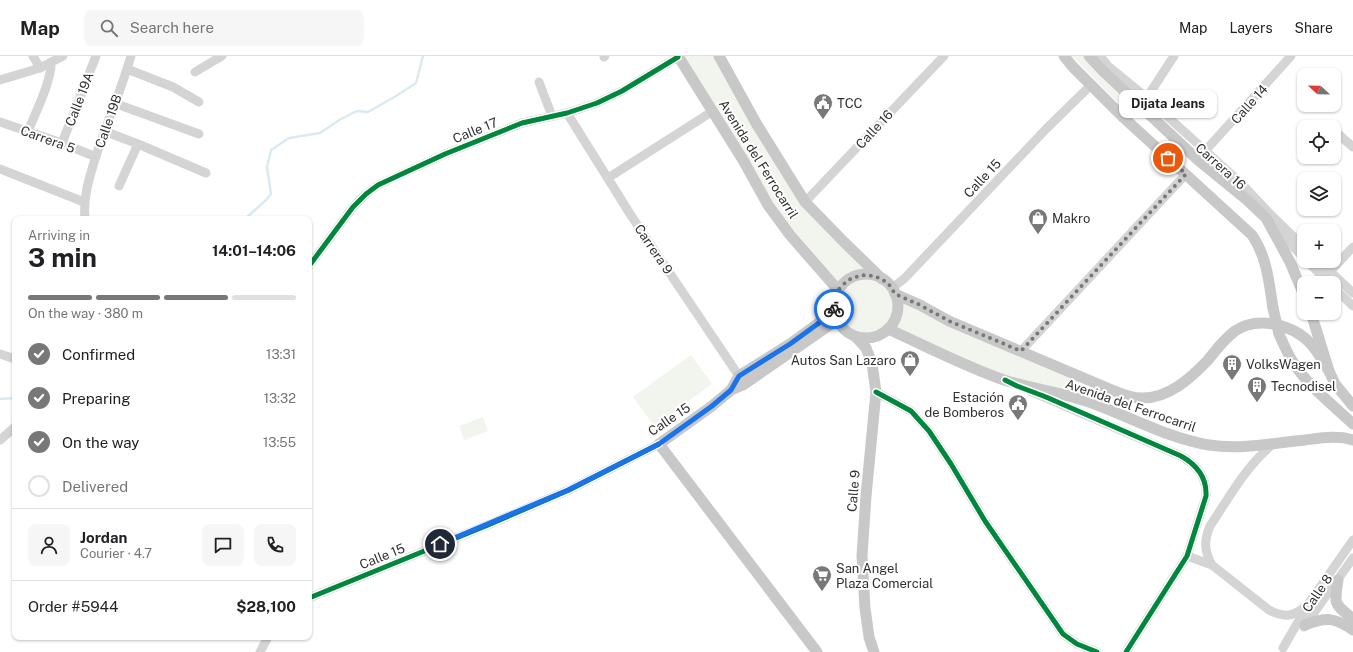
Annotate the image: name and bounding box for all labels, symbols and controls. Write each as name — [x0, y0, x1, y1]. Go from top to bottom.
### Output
search box — [84, 10, 364, 46]
text: Map — [20, 17, 60, 39]
icon: search — [98, 17, 120, 39]
text: Search here — [130, 19, 214, 36]
text: Map — [1179, 20, 1207, 36]
text: Layers — [1229, 20, 1273, 36]
text: Share — [1295, 20, 1333, 36]
north arrow — [1297, 68, 1341, 112]
map controls — [1297, 68, 1341, 320]
street label: Calle 19A — [62, 70, 97, 128]
street label: Calle 14 — [1228, 82, 1271, 127]
callout: Dijata Jeans — [1119, 90, 1217, 118]
street label: Calle 19B — [92, 92, 125, 150]
public building icon: TCC — [812, 92, 834, 120]
place label: TCC — [837, 96, 863, 111]
text: Dijata Jeans — [1131, 96, 1205, 111]
street label: Avenida del Ferrocarril — [716, 97, 801, 221]
street label: Calle 16 — [853, 107, 896, 152]
street label: Calle 17 — [451, 115, 500, 146]
button: locate — [1297, 120, 1341, 164]
street label: Carrera 5 — [18, 123, 77, 156]
street label: Carrera 16 — [1193, 140, 1249, 193]
pin — [1151, 141, 1185, 175]
icon: bag — [1157, 147, 1179, 169]
street label: Calle 15 — [961, 156, 1004, 201]
button: layers — [1297, 172, 1341, 216]
shop icon: Makro — [1027, 207, 1049, 235]
place label: Makro — [1052, 211, 1090, 226]
street label: Carrera 9 — [631, 222, 676, 277]
button: + — [1297, 224, 1341, 268]
text: Arriving in — [28, 228, 90, 243]
text: 3 min — [28, 242, 97, 273]
text: 14:01–14:06 — [212, 242, 296, 259]
button: − — [1297, 276, 1341, 320]
courier — [814, 289, 854, 329]
icon: bike — [823, 298, 845, 320]
text: On the way · 380 m — [28, 306, 143, 321]
icon: check — [28, 343, 50, 365]
text: Confirmed — [62, 346, 135, 363]
text: 13:31 — [266, 347, 296, 362]
shop icon: Autos San Lazaro — [899, 349, 921, 377]
place label: Autos San Lazaro — [791, 353, 896, 368]
building icon: VolksWagen — [1221, 353, 1243, 381]
place label: VolksWagen — [1246, 357, 1321, 372]
building icon: Tecnodisel — [1246, 375, 1268, 403]
street label: Avenida del Ferrocarril — [1064, 376, 1198, 435]
place label: Tecnodisel — [1271, 379, 1336, 394]
icon: check — [28, 387, 50, 409]
text: Preparing — [62, 390, 131, 407]
place label: Estación de Bomberos — [924, 390, 1004, 420]
text: 13:32 — [264, 391, 296, 406]
public building icon: Estación de Bomberos — [1007, 393, 1029, 421]
street label: Calle 15 — [645, 400, 693, 439]
icon: check — [28, 431, 50, 453]
text: On the way — [62, 434, 139, 451]
text: 13:55 — [263, 435, 296, 450]
street label: Calle 9 — [844, 469, 863, 513]
text: Delivered — [62, 478, 128, 495]
button: person — [28, 524, 70, 566]
button: chat — [202, 524, 244, 566]
button: phone — [254, 524, 296, 566]
pin — [423, 527, 457, 561]
text: Jordan — [80, 529, 127, 546]
icon: home — [429, 533, 451, 555]
street label: Calle 15 — [357, 541, 407, 572]
text: Courier · 4.7 — [80, 546, 152, 561]
place label: San Angel Plaza Comercial — [836, 561, 933, 591]
supermarket icon: San Angel Plaza Comercial — [811, 564, 833, 592]
street label: Calle 8 — [1299, 572, 1335, 615]
text: Order #5944 — [28, 598, 118, 615]
text: $28,100 — [236, 598, 296, 615]

